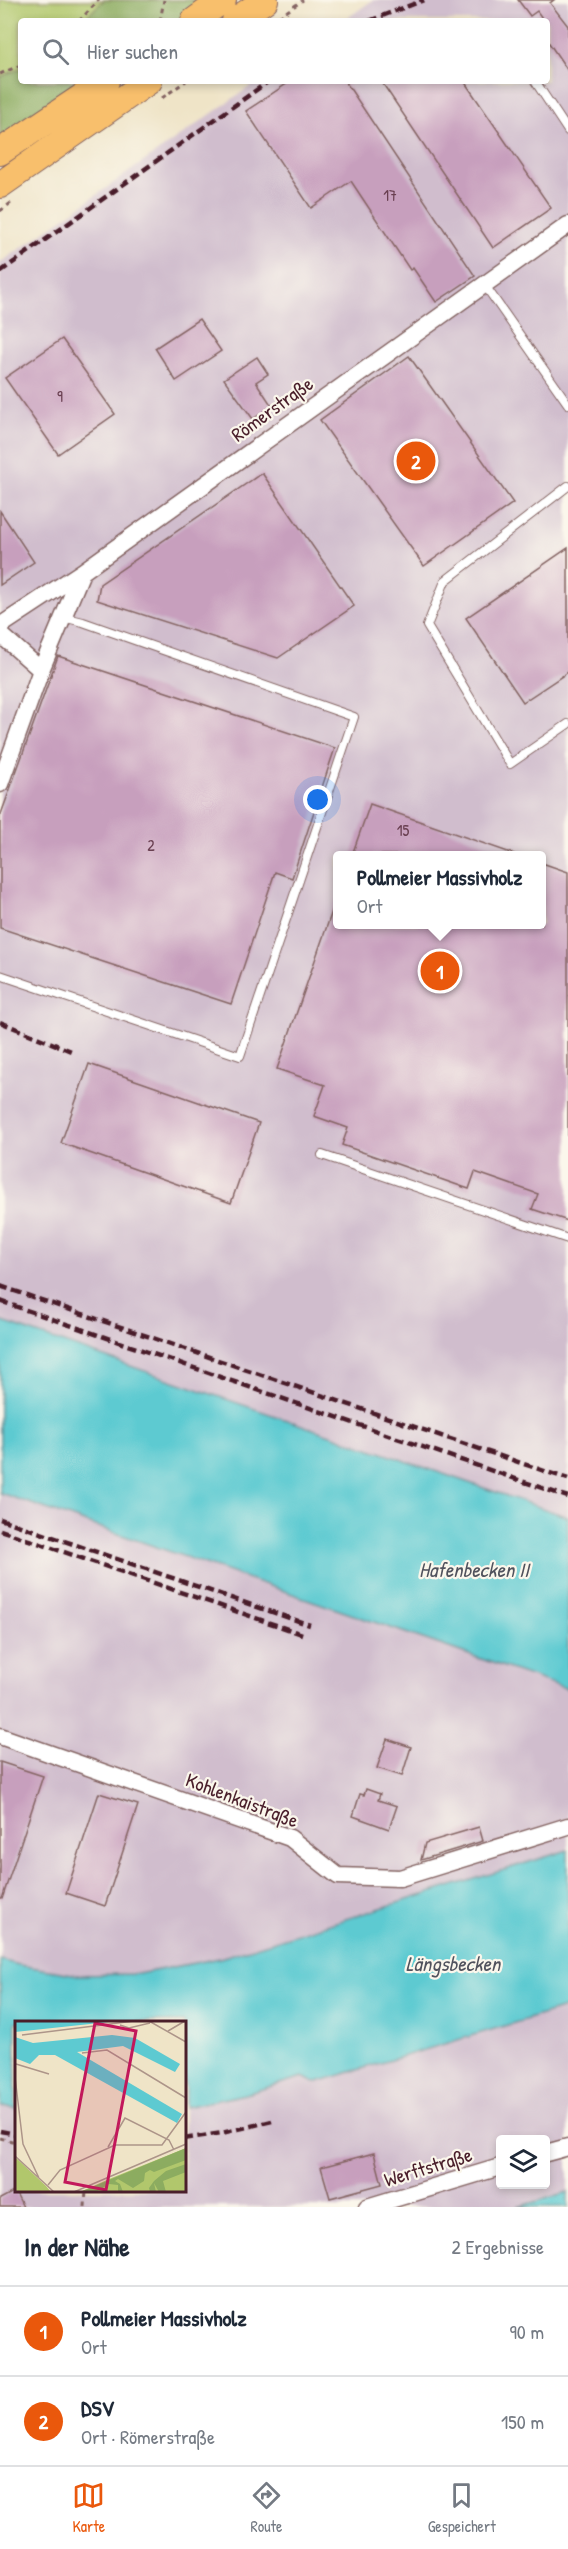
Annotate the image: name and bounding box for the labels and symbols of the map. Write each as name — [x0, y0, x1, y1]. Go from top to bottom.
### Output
house number: 17 — [383, 184, 397, 206]
street label: Römerstraße — [225, 370, 318, 447]
house number: 9 — [57, 385, 63, 407]
pin: 2 — [396, 438, 436, 484]
your location — [303, 785, 332, 814]
house number: 15 — [397, 819, 410, 841]
house number: 2 — [147, 834, 155, 856]
pin: 1 — [420, 948, 460, 994]
water label: Hafenbecken II — [419, 1555, 531, 1584]
street label: Kohlenkaistraße — [182, 1766, 302, 1833]
water label: Längsbecken — [406, 1949, 502, 1978]
inset map — [15, 2021, 186, 2192]
street label: Werftstraße — [381, 2140, 475, 2193]

